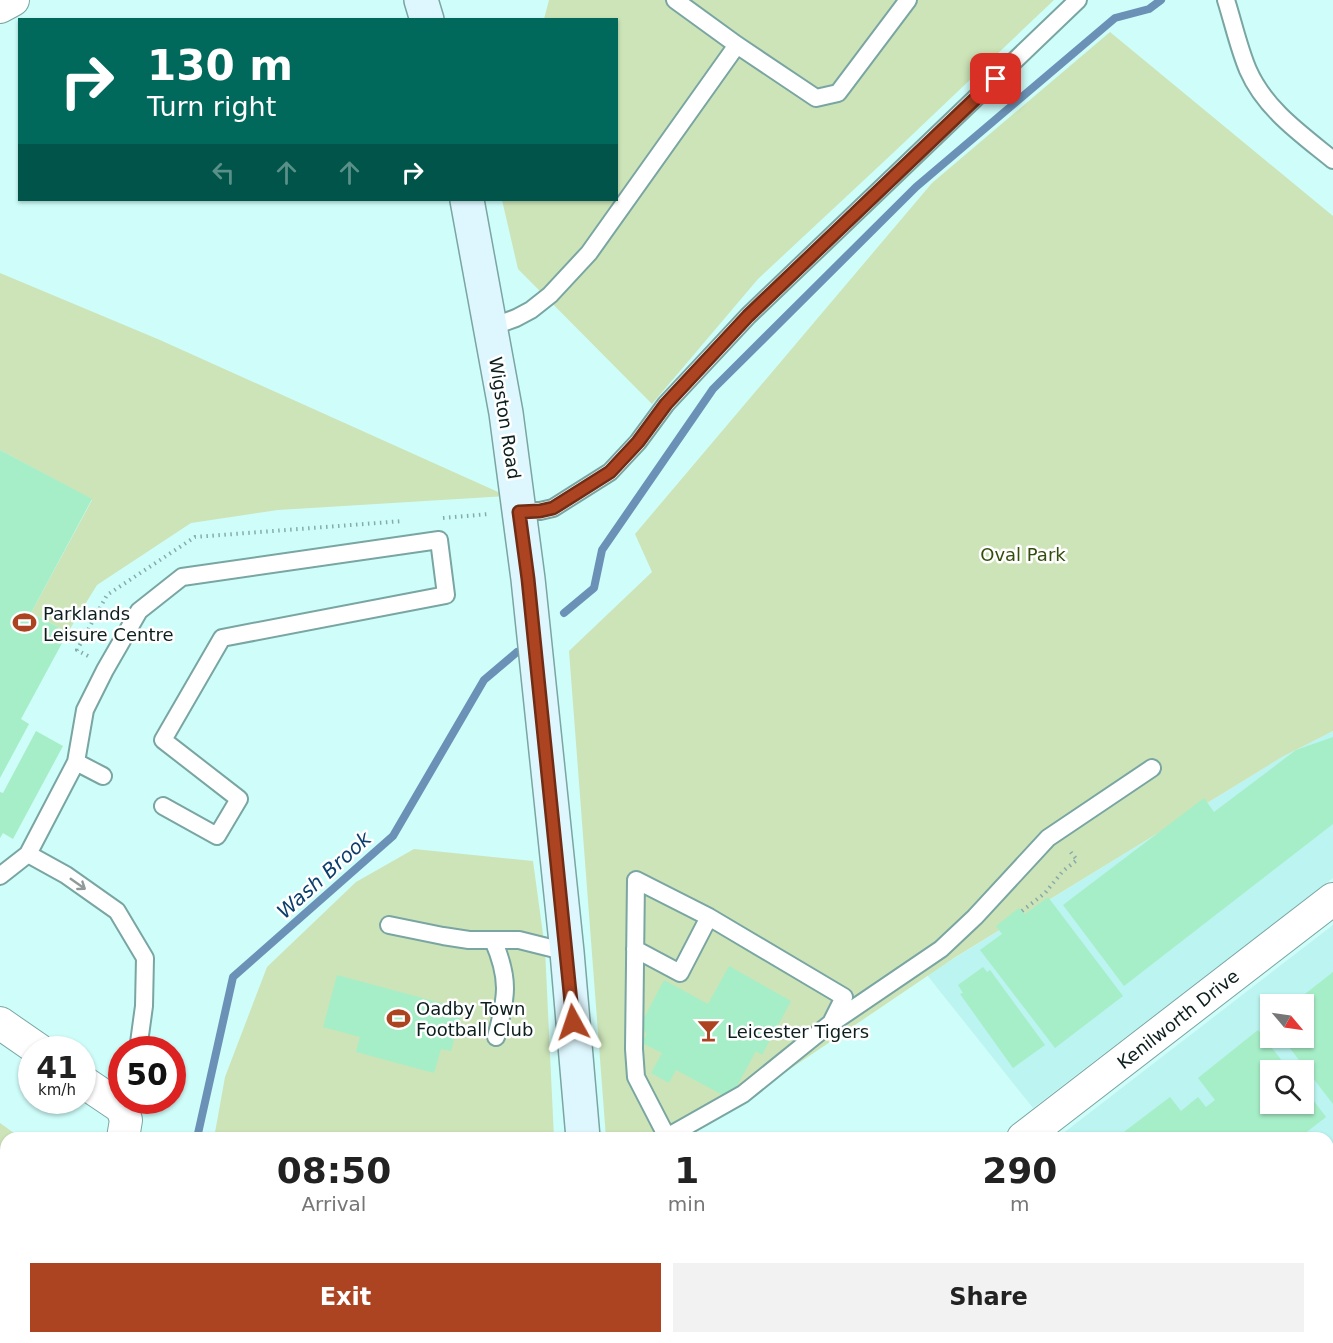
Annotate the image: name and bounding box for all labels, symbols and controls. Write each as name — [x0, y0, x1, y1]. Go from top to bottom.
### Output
text: 130 m — [147, 41, 293, 90]
icon: right — [48, 42, 126, 120]
pin — [970, 53, 1021, 104]
icon: arrive — [979, 62, 1012, 95]
text: Turn right — [147, 91, 276, 122]
icon: left — [207, 156, 240, 189]
icon: ahead — [270, 156, 303, 189]
icon: ahead — [333, 156, 366, 189]
icon: right — [396, 156, 429, 189]
street label: Wigston Road — [485, 355, 525, 481]
park label: Oval Park — [980, 544, 1066, 565]
place label: Parklands Leisure Centre — [43, 603, 174, 645]
sports icon: Parklands Leisure Centre — [12, 610, 38, 636]
water label: Wash Brook — [272, 826, 377, 924]
one-way arrow — [69, 878, 86, 890]
street label: Kenilworth Drive — [1113, 965, 1243, 1073]
position arrow — [541, 990, 605, 1054]
north arrow — [1260, 994, 1314, 1048]
map controls — [1260, 994, 1314, 1114]
place label: Oadby Town Football Club — [416, 998, 533, 1040]
sports icon: Oadby Town Football Club — [385, 1005, 411, 1031]
bar icon: Leicester Tigers — [696, 1018, 722, 1044]
place label: Leicester Tigers — [727, 1021, 869, 1042]
speed limit sign: 50 — [108, 1036, 186, 1114]
text: 41 — [36, 1050, 78, 1085]
button: search — [1260, 1060, 1314, 1114]
text: km/h — [38, 1081, 76, 1099]
text: 08:50 — [277, 1150, 391, 1191]
text: 1 — [674, 1150, 699, 1191]
text: 290 — [982, 1150, 1057, 1191]
text: Arrival — [301, 1192, 366, 1216]
text: min — [668, 1192, 706, 1216]
text: m — [1010, 1192, 1030, 1216]
button: Exit — [30, 1263, 661, 1332]
button: Share — [673, 1263, 1304, 1332]

